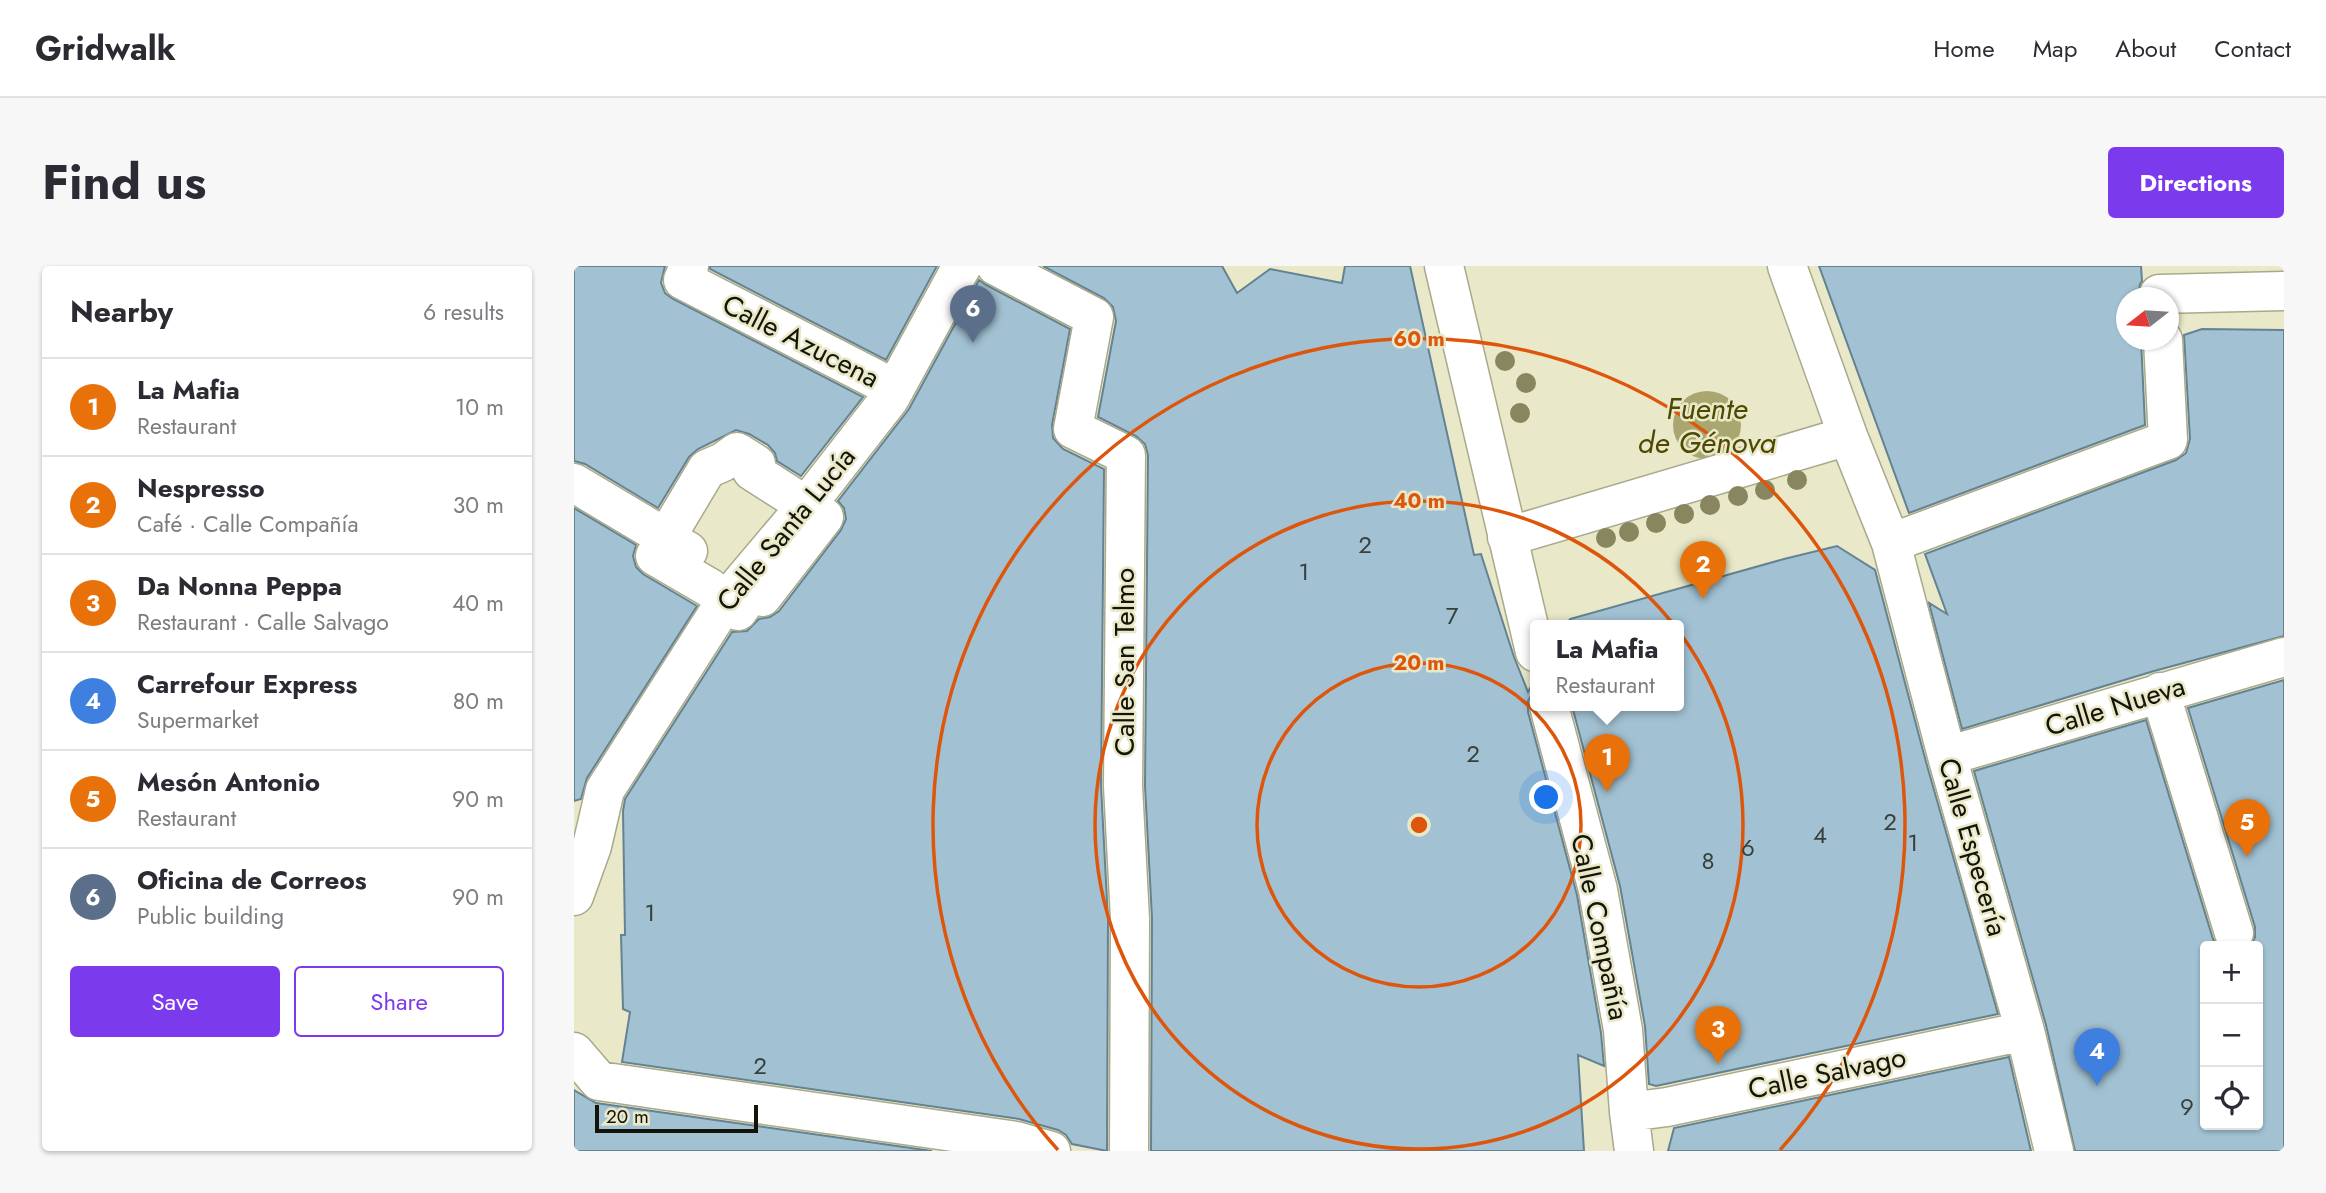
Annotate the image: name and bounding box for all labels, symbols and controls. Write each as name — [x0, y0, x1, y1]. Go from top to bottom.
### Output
text: Gridwalk — [35, 25, 176, 72]
text: Home — [1933, 31, 1995, 66]
text: Map — [2033, 31, 2077, 66]
text: About — [2115, 31, 2176, 66]
text: Contact — [2214, 31, 2291, 66]
text: Find us — [42, 147, 206, 217]
button: Directions — [2108, 147, 2284, 218]
street label: Calle Azucena — [715, 284, 887, 398]
pin: 6 — [950, 285, 996, 343]
north arrow — [2116, 287, 2179, 350]
text: Nearby — [70, 290, 173, 333]
text: 6 results — [423, 295, 504, 329]
text: 60 m — [1393, 324, 1445, 354]
text: La Mafia — [137, 371, 240, 409]
water label: Fuente de Génova — [1638, 387, 1777, 464]
text: 1 — [87, 390, 99, 424]
text: 10 m — [455, 390, 504, 424]
text: Restaurant — [137, 409, 236, 443]
street label: Calle Santa Lucía — [707, 438, 865, 620]
text: Nespresso — [137, 469, 265, 507]
text: 40 m — [1393, 486, 1445, 516]
text: 2 — [85, 488, 101, 522]
text: 30 m — [453, 488, 504, 522]
text: Café · Calle Compañía — [137, 507, 359, 541]
house number: 2 — [1358, 527, 1372, 562]
pin: 2 — [1680, 541, 1726, 599]
house number: 1 — [1299, 554, 1309, 589]
text: Da Nonna Peppa — [137, 567, 342, 605]
street label: Calle San Telmo — [1104, 568, 1145, 756]
text: 3 — [86, 586, 100, 620]
text: 40 m — [452, 586, 504, 620]
house number: 7 — [1446, 598, 1459, 633]
text: Restaurant · Calle Salvago — [137, 605, 389, 639]
popup — [1530, 620, 1684, 711]
text: La Mafia — [1556, 630, 1658, 668]
text: 20 m — [1393, 648, 1445, 678]
text: Carrefour Express — [137, 665, 357, 703]
street label: Calle Nueva — [2040, 665, 2190, 747]
text: Restaurant — [1556, 668, 1655, 702]
text: 4 — [85, 684, 101, 718]
text: 80 m — [453, 684, 504, 718]
text: Supermarket — [137, 703, 259, 737]
pin: 1 — [1584, 734, 1630, 792]
house number: 2 — [1466, 736, 1480, 771]
street label: Calle Especería — [1928, 753, 2018, 941]
text: Mesón Antonio — [137, 763, 320, 801]
your location — [1529, 780, 1563, 814]
text: 5 — [86, 782, 100, 816]
text: 90 m — [452, 782, 504, 816]
pin: 5 — [2224, 799, 2270, 857]
text: Restaurant — [137, 801, 236, 835]
house number: 2 — [1883, 804, 1897, 839]
centre of rings — [1407, 813, 1431, 837]
house number: 4 — [1813, 817, 1827, 852]
house number: 1 — [1908, 825, 1918, 860]
street label: Calle Compañía — [1560, 830, 1640, 1024]
house number: 6 — [1741, 830, 1755, 865]
house number: 8 — [1701, 843, 1715, 878]
text: Oficina de Correos — [137, 861, 367, 899]
text: 6 — [85, 880, 101, 914]
text: 90 m — [452, 880, 504, 914]
house number: 1 — [645, 895, 655, 930]
text: Public building — [137, 899, 284, 933]
map controls — [2200, 941, 2263, 1130]
button: + — [2200, 941, 2263, 1004]
button: Save — [70, 966, 280, 1037]
button: Share — [294, 966, 504, 1037]
button: − — [2200, 1004, 2263, 1067]
pin: 3 — [1695, 1006, 1741, 1064]
pin: 4 — [2074, 1028, 2120, 1086]
street label: Calle Salvago — [1744, 1036, 1910, 1110]
house number: 2 — [753, 1048, 767, 1083]
button: locate — [2200, 1067, 2263, 1130]
house number: 9 — [2180, 1089, 2194, 1124]
scale bar — [595, 1102, 758, 1134]
text: 20 m — [606, 1103, 649, 1130]

